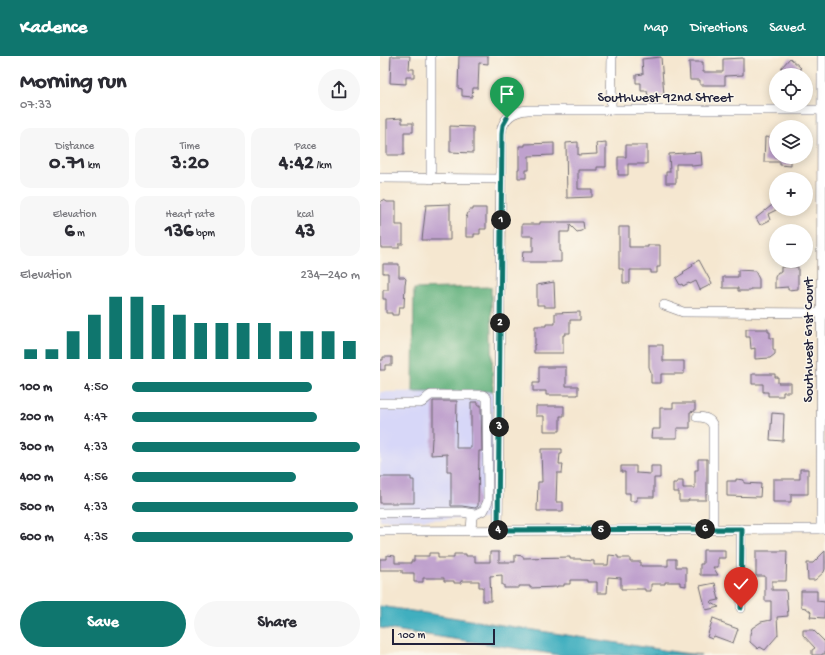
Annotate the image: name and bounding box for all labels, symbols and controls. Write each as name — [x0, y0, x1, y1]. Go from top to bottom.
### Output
text: Kadence — [20, 17, 87, 40]
text: Map — [644, 20, 668, 37]
text: Directions — [690, 20, 747, 37]
text: Saved — [769, 20, 805, 37]
map controls — [769, 68, 813, 268]
button: locate — [769, 68, 813, 112]
button: share — [318, 69, 360, 111]
text: Morning run — [20, 70, 126, 96]
pin — [490, 77, 524, 118]
icon: arrive — [496, 83, 518, 105]
street label: Southwest 92nd Street — [597, 90, 734, 107]
text: 07:33 — [20, 98, 52, 113]
button: layers — [769, 120, 813, 164]
text: Distance — [55, 141, 94, 153]
text: Time — [180, 141, 200, 153]
text: Pace — [295, 141, 316, 153]
text: 0.71 — [49, 153, 85, 176]
text: 3:20 — [171, 153, 209, 176]
text: 4:42 — [279, 153, 314, 176]
text: km — [85, 160, 100, 172]
text: /km — [314, 160, 332, 172]
button: + — [769, 172, 813, 216]
text: Elevation — [53, 209, 97, 221]
text: Heart rate — [165, 209, 215, 221]
text: kcal — [297, 209, 314, 221]
pin: 1 — [491, 210, 511, 230]
text: 1 — [499, 214, 503, 226]
text: 6 — [64, 221, 75, 244]
text: 136 — [165, 221, 193, 244]
text: 43 — [295, 221, 315, 244]
button: − — [769, 224, 813, 268]
text: m — [75, 228, 85, 240]
text: bpm — [193, 228, 215, 240]
text: Elevation — [20, 268, 72, 283]
text: 234–240 m — [301, 268, 360, 283]
street label: Southwest 61st Court — [801, 276, 818, 402]
pin: 2 — [490, 313, 510, 333]
text: 2 — [497, 317, 503, 329]
text: 100 m — [20, 380, 52, 395]
text: 4:50 — [84, 380, 108, 395]
text: 200 m — [20, 410, 53, 425]
text: 4:47 — [84, 410, 107, 425]
pin: 3 — [489, 417, 509, 437]
text: 3 — [496, 421, 502, 433]
text: 300 m — [20, 440, 54, 455]
text: 4:33 — [84, 440, 108, 455]
text: 400 m — [20, 470, 53, 485]
text: 4:56 — [84, 470, 108, 485]
text: 500 m — [20, 500, 54, 515]
text: 4:33 — [84, 500, 108, 515]
pin: 6 — [695, 519, 715, 539]
pin: 4 — [488, 520, 508, 540]
pin: 5 — [591, 520, 611, 540]
text: 6 — [702, 523, 708, 535]
text: 4 — [495, 524, 501, 536]
text: 5 — [598, 524, 604, 536]
text: 600 m — [20, 530, 54, 545]
text: 4:35 — [84, 530, 108, 545]
pin — [724, 567, 758, 608]
icon: check — [730, 573, 752, 595]
button: Save — [20, 601, 186, 647]
button: Share — [194, 601, 360, 647]
scale bar — [392, 627, 495, 646]
text: 100 m — [398, 630, 425, 642]

